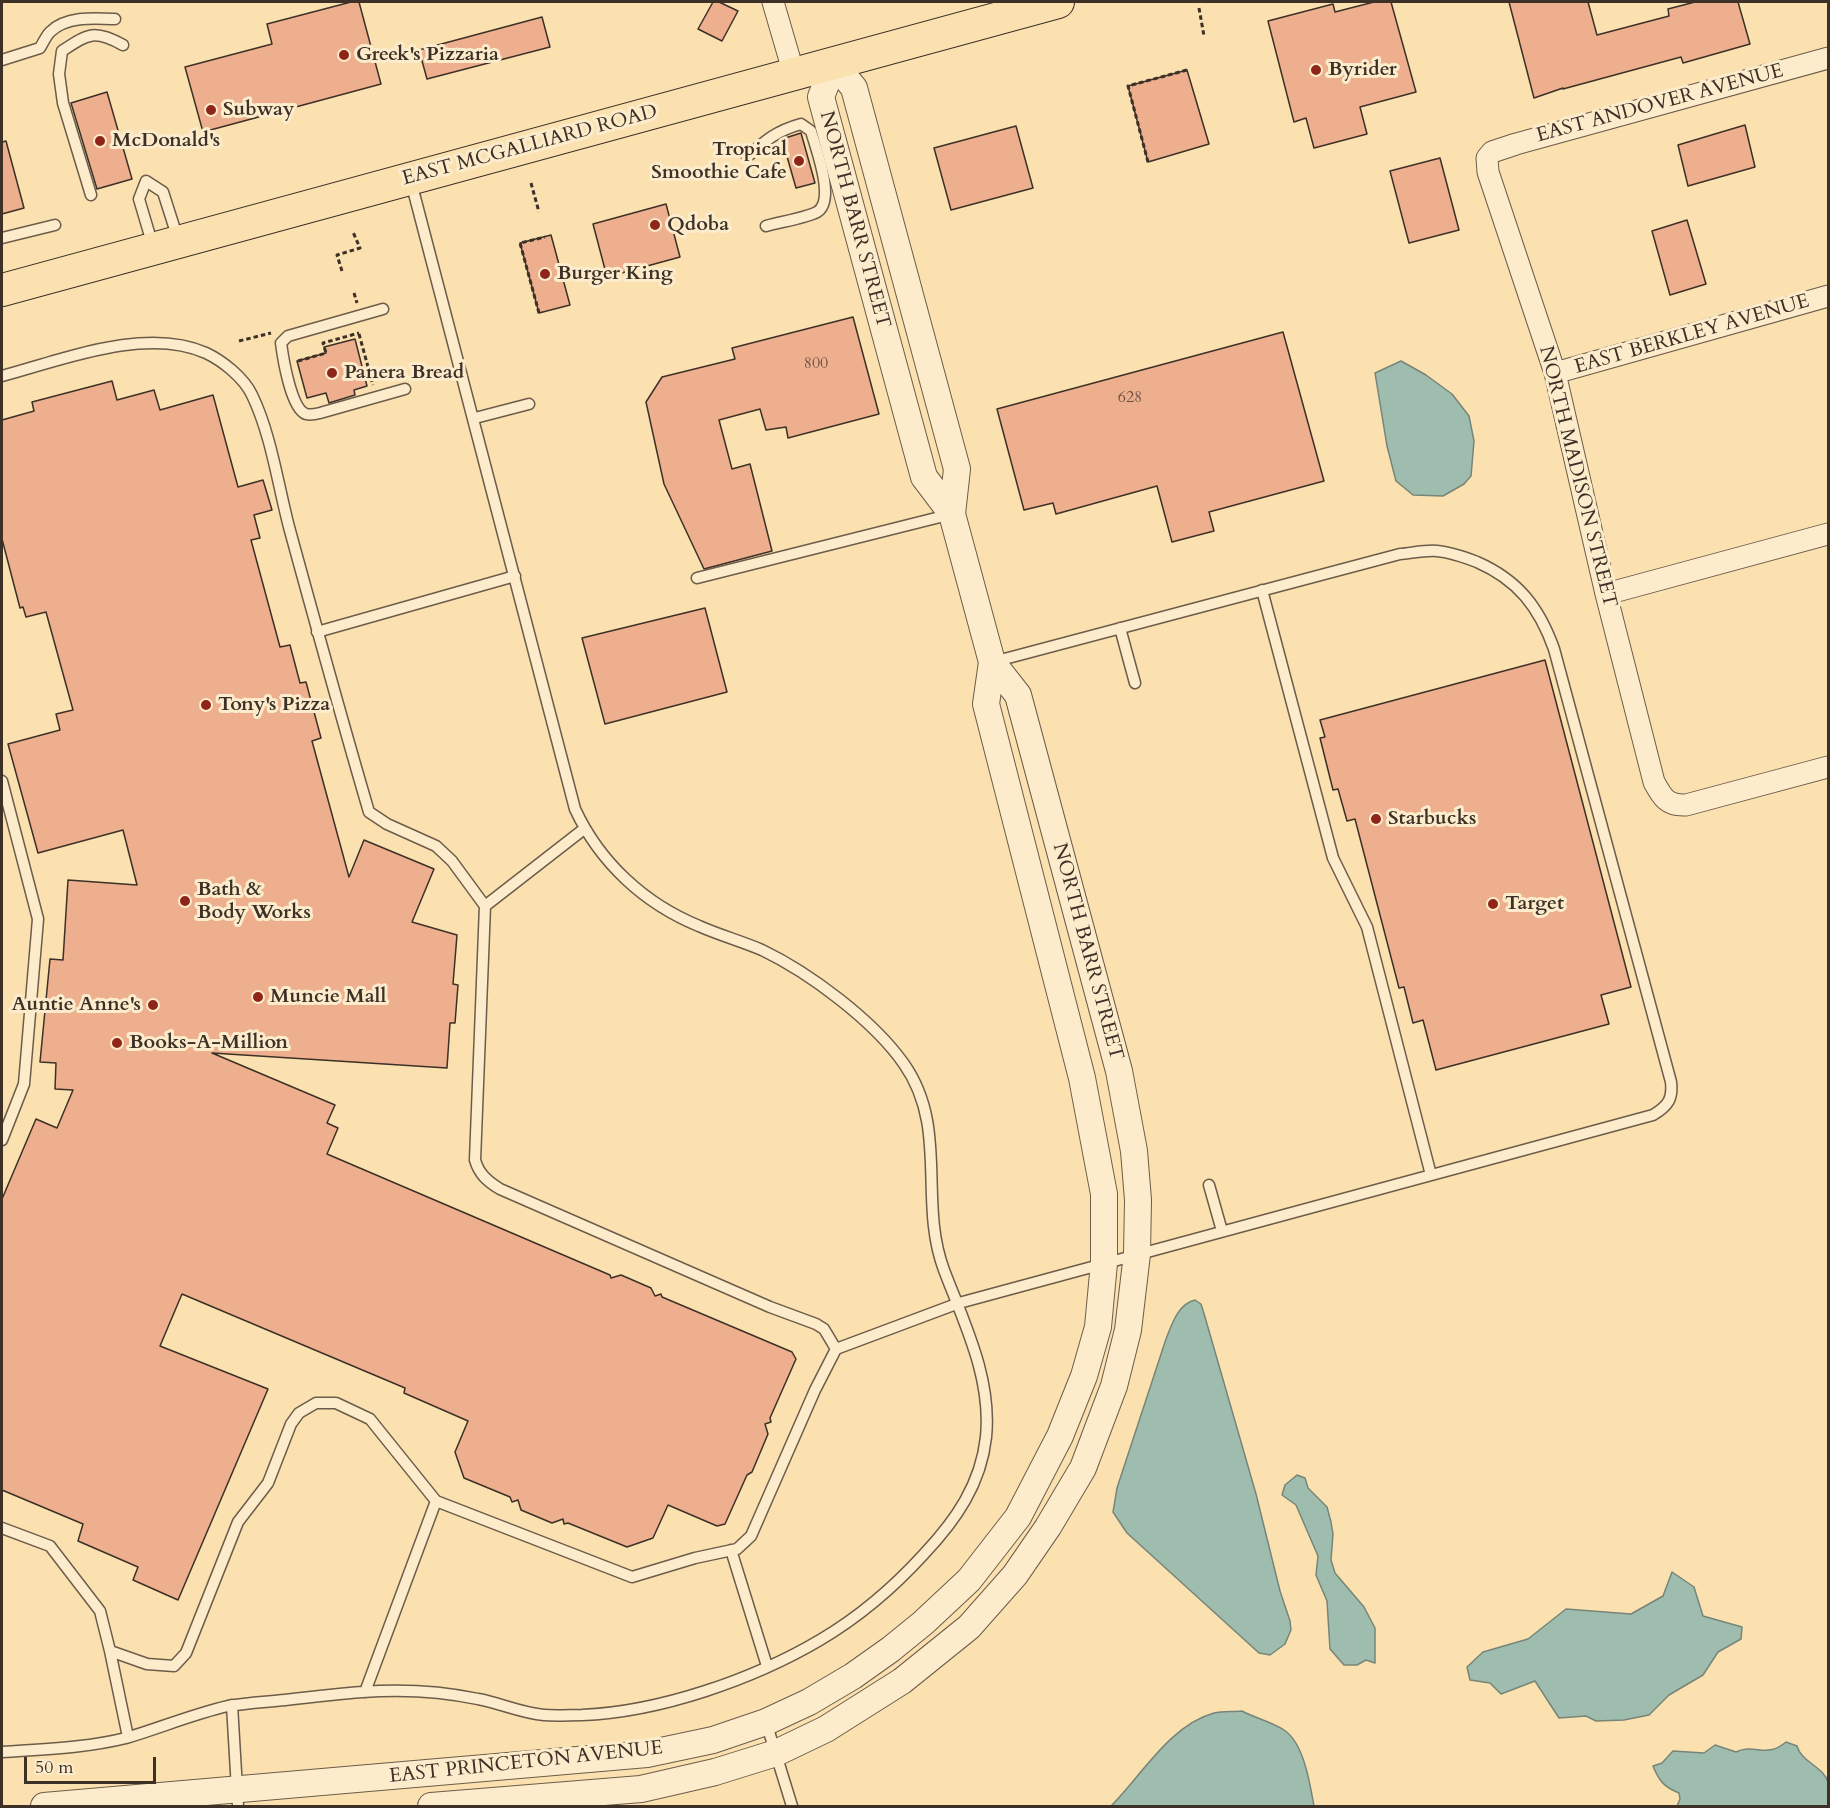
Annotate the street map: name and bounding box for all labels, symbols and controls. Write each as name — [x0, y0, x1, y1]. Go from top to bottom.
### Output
place label: Greek's Pizzaria — [356, 43, 499, 67]
marker: Greek's Pizzaria — [337, 48, 351, 62]
place label: Byrider — [1328, 58, 1397, 82]
street label: EAST ANDOVER AVENUE — [1534, 59, 1786, 149]
marker: Byrider — [1309, 63, 1323, 77]
place label: Subway — [223, 98, 294, 122]
street label: EAST MCGALLIARD ROAD — [400, 100, 660, 192]
marker: Subway — [204, 103, 218, 117]
street label: NORTH BARR STREET — [813, 109, 895, 331]
place label: McDonald's — [112, 129, 220, 153]
marker: McDonald's — [93, 134, 107, 148]
place label: Tropical Smoothie Cafe — [651, 138, 787, 185]
marker: Tropical Smoothie Cafe — [792, 154, 806, 168]
place label: Qdoba — [667, 213, 729, 237]
marker: Qdoba — [648, 218, 662, 232]
place label: Burger King — [557, 262, 673, 286]
marker: Burger King — [538, 267, 552, 281]
street label: EAST BERKLEY AVENUE — [1572, 290, 1812, 380]
street label: NORTH MADISON STREET — [1533, 344, 1621, 610]
house number: 800 — [804, 354, 828, 374]
place label: Panera Bread — [344, 361, 464, 385]
marker: Panera Bread — [325, 366, 339, 380]
house number: 628 — [1118, 388, 1142, 408]
place label: Tony's Pizza — [218, 693, 330, 717]
marker: Tony's Pizza — [199, 698, 213, 712]
place label: Starbucks — [1388, 807, 1476, 831]
marker: Starbucks — [1369, 812, 1383, 826]
street label: NORTH BARR STREET — [1046, 841, 1128, 1063]
place label: Bath & Body Works — [197, 878, 311, 925]
place label: Target — [1505, 892, 1564, 916]
marker: Bath & Body Works — [178, 894, 192, 908]
marker: Target — [1486, 897, 1500, 911]
place label: Muncie Mall — [270, 985, 386, 1009]
marker: Muncie Mall — [251, 990, 265, 1004]
place label: Auntie Anne's — [12, 993, 141, 1017]
marker: Auntie Anne's — [146, 998, 160, 1012]
place label: Books-A-Million — [129, 1031, 288, 1055]
marker: Books-A-Million — [110, 1036, 124, 1050]
street label: EAST PRINCETON AVENUE — [388, 1737, 664, 1789]
scale bar — [27, 1745, 159, 1783]
text: 50 m — [35, 1755, 74, 1780]

